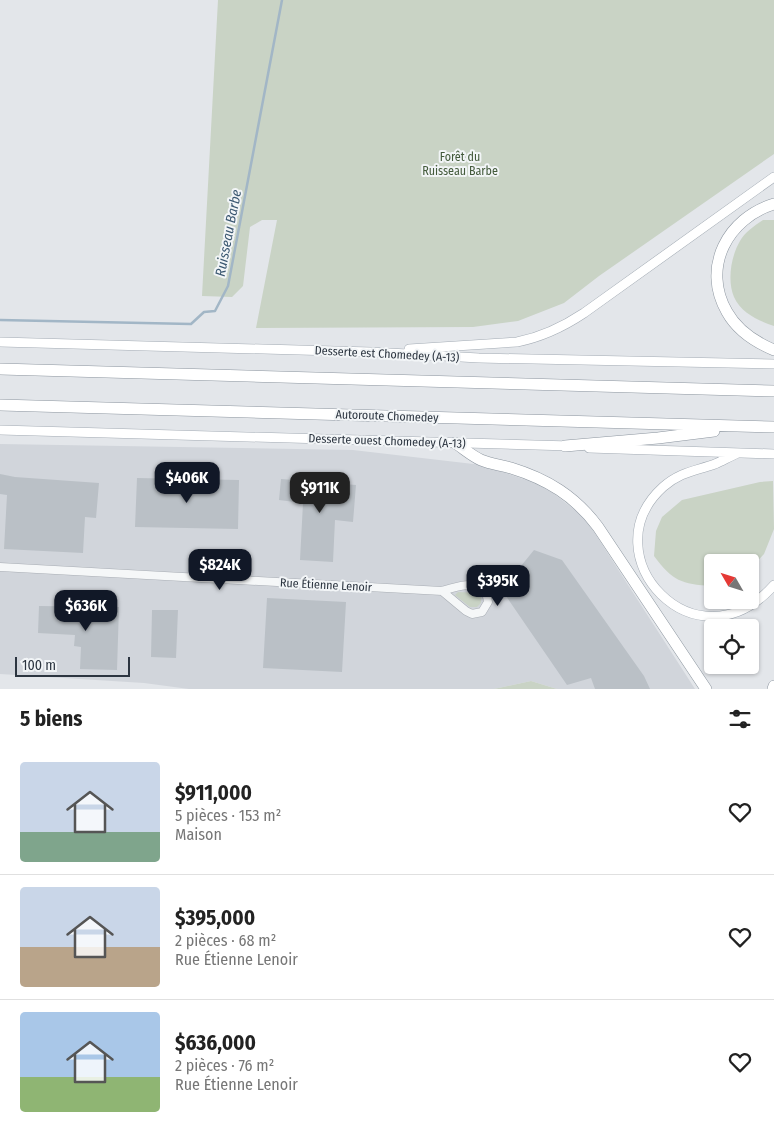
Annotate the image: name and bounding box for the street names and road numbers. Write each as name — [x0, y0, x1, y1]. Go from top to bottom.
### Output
street label: Desserte est Chomedey (A-13) — [314, 343, 460, 365]
street label: Autoroute Chomedey — [335, 407, 439, 425]
street label: Desserte ouest Chomedey (A-13) — [308, 431, 466, 451]
street label: Rue Étienne Lenoir — [280, 575, 373, 594]

